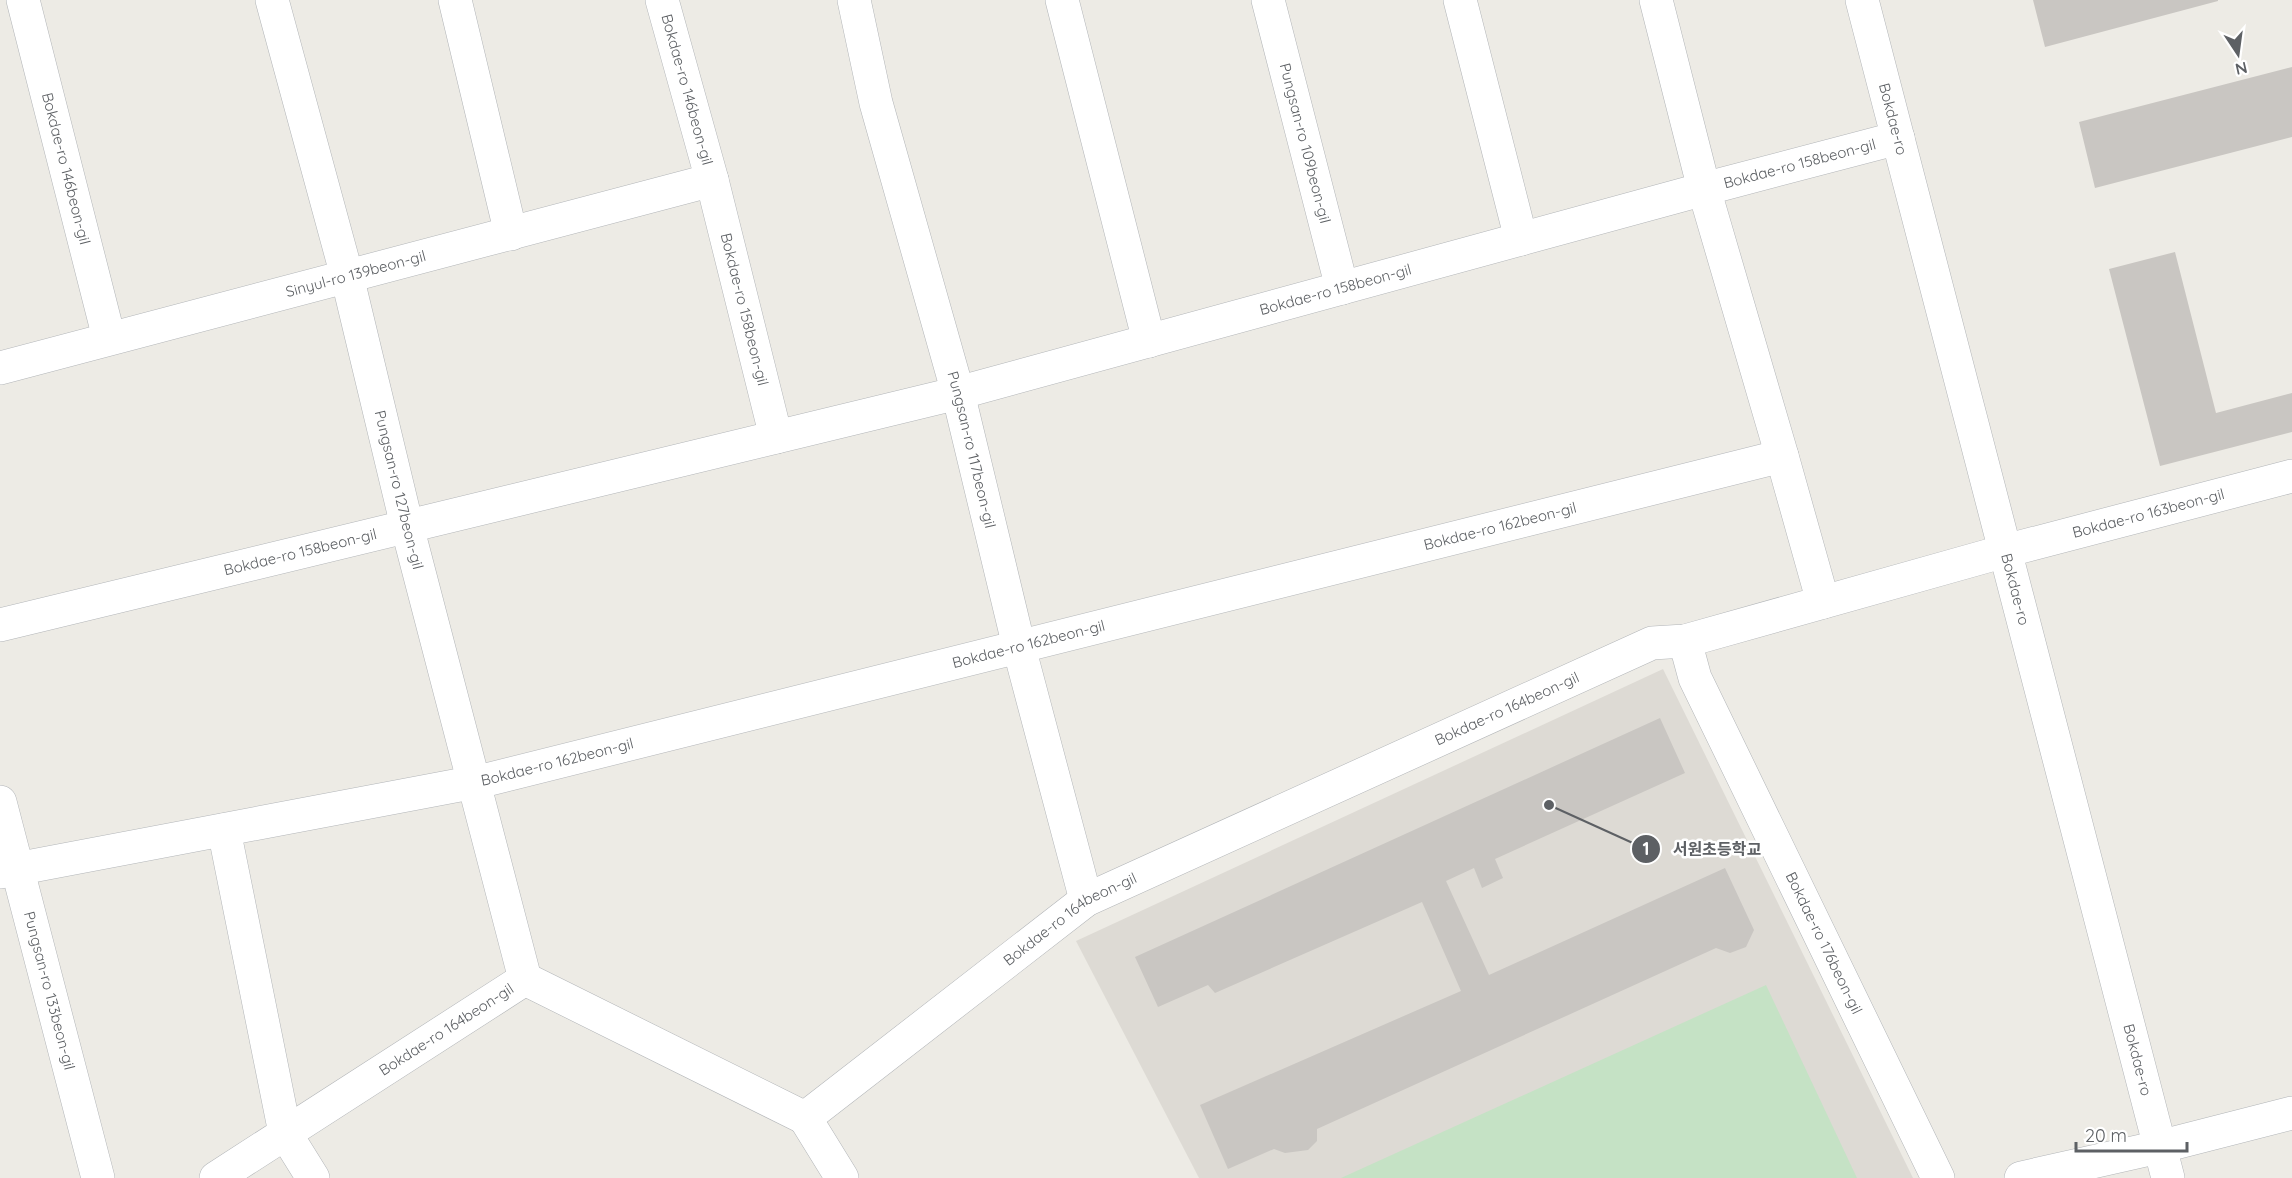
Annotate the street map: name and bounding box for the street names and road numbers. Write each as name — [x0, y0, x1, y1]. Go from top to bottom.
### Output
street label: Bokdae-ro 146beon-gil — [657, 12, 717, 167]
street label: Pungsan-ro 109beon-gil — [1276, 61, 1335, 225]
street label: Bokdae-ro — [1875, 81, 1912, 157]
street label: Bokdae-ro 146beon-gil — [38, 90, 95, 247]
street label: Bokdae-ro 158beon-gil — [1721, 134, 1878, 192]
street label: Bokdae-ro 158beon-gil — [717, 231, 773, 387]
street label: Sinyul-ro 139beon-gil — [283, 246, 428, 301]
street label: Bokdae-ro 158beon-gil — [1257, 259, 1413, 319]
street label: Pungsan-ro 117beon-gil — [943, 369, 1000, 530]
street label: Pungsan-ro 127beon-gil — [371, 408, 428, 571]
street label: Bokdae-ro 163beon-gil — [2070, 484, 2226, 542]
street label: Bokdae-ro 162beon-gil — [1422, 498, 1578, 554]
street label: Bokdae-ro 158beon-gil — [222, 524, 379, 579]
street label: Bokdae-ro — [1997, 551, 2034, 627]
street label: Bokdae-ro 162beon-gil — [950, 616, 1107, 672]
street label: Bokdae-ro 164beon-gil — [1432, 667, 1582, 749]
street label: Bokdae-ro 162beon-gil — [479, 733, 635, 790]
street label: Bokdae-ro 164beon-gil — [999, 868, 1140, 970]
street label: Bokdae-ro 176beon-gil — [1782, 869, 1867, 1017]
street label: Pungsan-ro 133beon-gil — [20, 909, 79, 1072]
street label: Bokdae-ro 164beon-gil — [375, 979, 517, 1080]
street label: Bokdae-ro — [2119, 1022, 2156, 1098]

